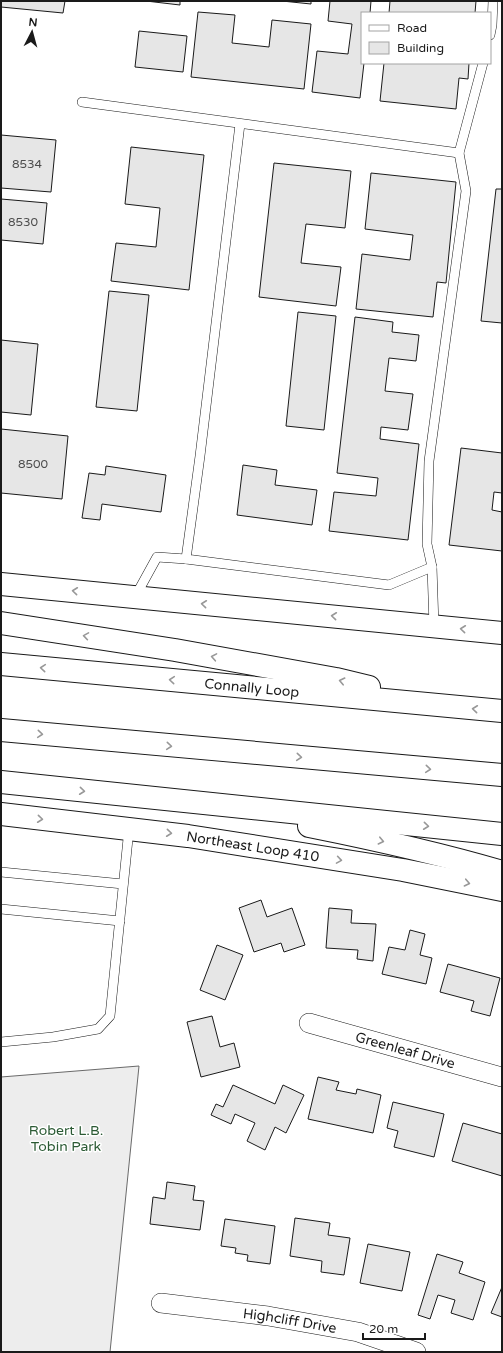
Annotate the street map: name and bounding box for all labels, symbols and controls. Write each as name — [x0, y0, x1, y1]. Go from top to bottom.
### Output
north arrow — [12, 12, 52, 52]
legend — [361, 12, 491, 64]
text: N — [28, 16, 38, 29]
text: Road — [397, 21, 427, 35]
text: Building — [397, 41, 444, 55]
house number: 8534 — [12, 157, 43, 171]
house number: 8530 — [8, 215, 39, 229]
house number: 8500 — [18, 457, 49, 471]
one-way arrow — [72, 587, 78, 596]
one-way arrow — [201, 599, 207, 608]
one-way arrow — [331, 612, 337, 621]
one-way arrow — [460, 625, 466, 634]
one-way arrow — [83, 632, 89, 641]
one-way arrow — [211, 654, 217, 662]
one-way arrow — [40, 664, 46, 673]
street label: Connally Loop — [204, 675, 300, 700]
one-way arrow — [169, 676, 175, 685]
one-way arrow — [339, 677, 345, 685]
one-way arrow — [472, 704, 478, 713]
one-way arrow — [37, 729, 43, 738]
one-way arrow — [166, 741, 172, 750]
one-way arrow — [296, 752, 302, 761]
one-way arrow — [425, 764, 431, 773]
one-way arrow — [79, 786, 85, 795]
one-way arrow — [37, 814, 43, 823]
one-way arrow — [423, 821, 429, 830]
street label: Northeast Loop 410 — [185, 827, 321, 865]
one-way arrow — [166, 829, 172, 838]
one-way arrow — [378, 837, 385, 845]
one-way arrow — [336, 855, 342, 864]
one-way arrow — [464, 878, 470, 887]
street label: Greenleaf Drive — [353, 1028, 457, 1072]
park label: Robert L.B. Tobin Park — [29, 1122, 103, 1155]
street label: Highcliff Drive — [242, 1305, 338, 1337]
scale bar — [363, 1315, 425, 1341]
text: 20 m — [369, 1322, 398, 1336]

